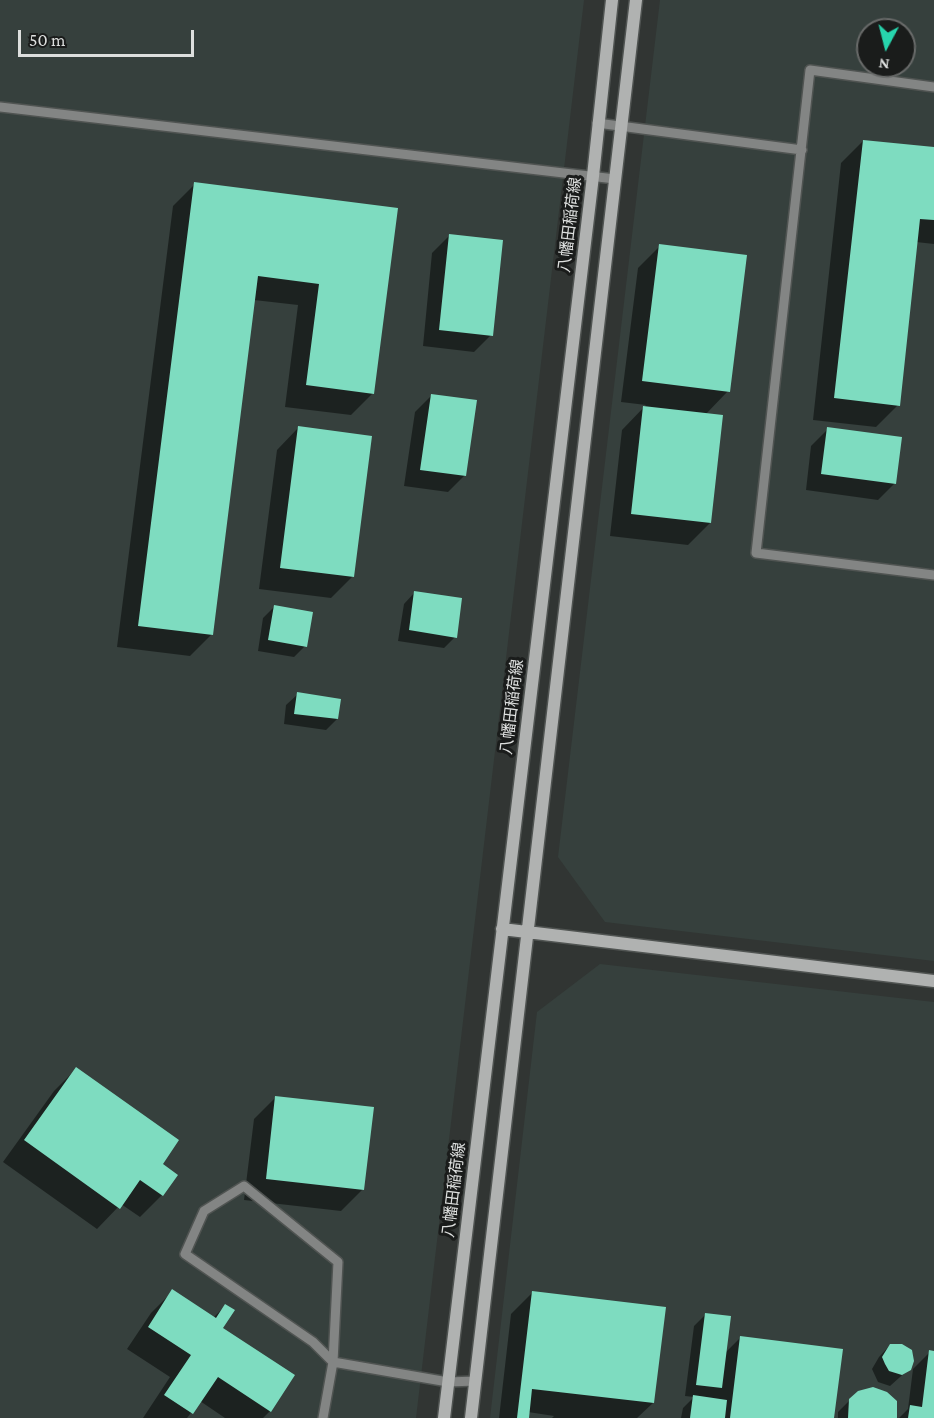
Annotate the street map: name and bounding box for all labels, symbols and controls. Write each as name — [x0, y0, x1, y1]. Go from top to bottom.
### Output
scale bar — [21, 18, 196, 56]
north arrow — [856, 18, 916, 78]
text: 50 m — [29, 30, 66, 50]
text: N — [878, 55, 890, 73]
street label: 八幡田稲荷線 — [555, 176, 585, 274]
street label: 八幡田稲荷線 — [497, 658, 527, 756]
street label: 八幡田稲荷線 — [439, 1141, 469, 1239]

